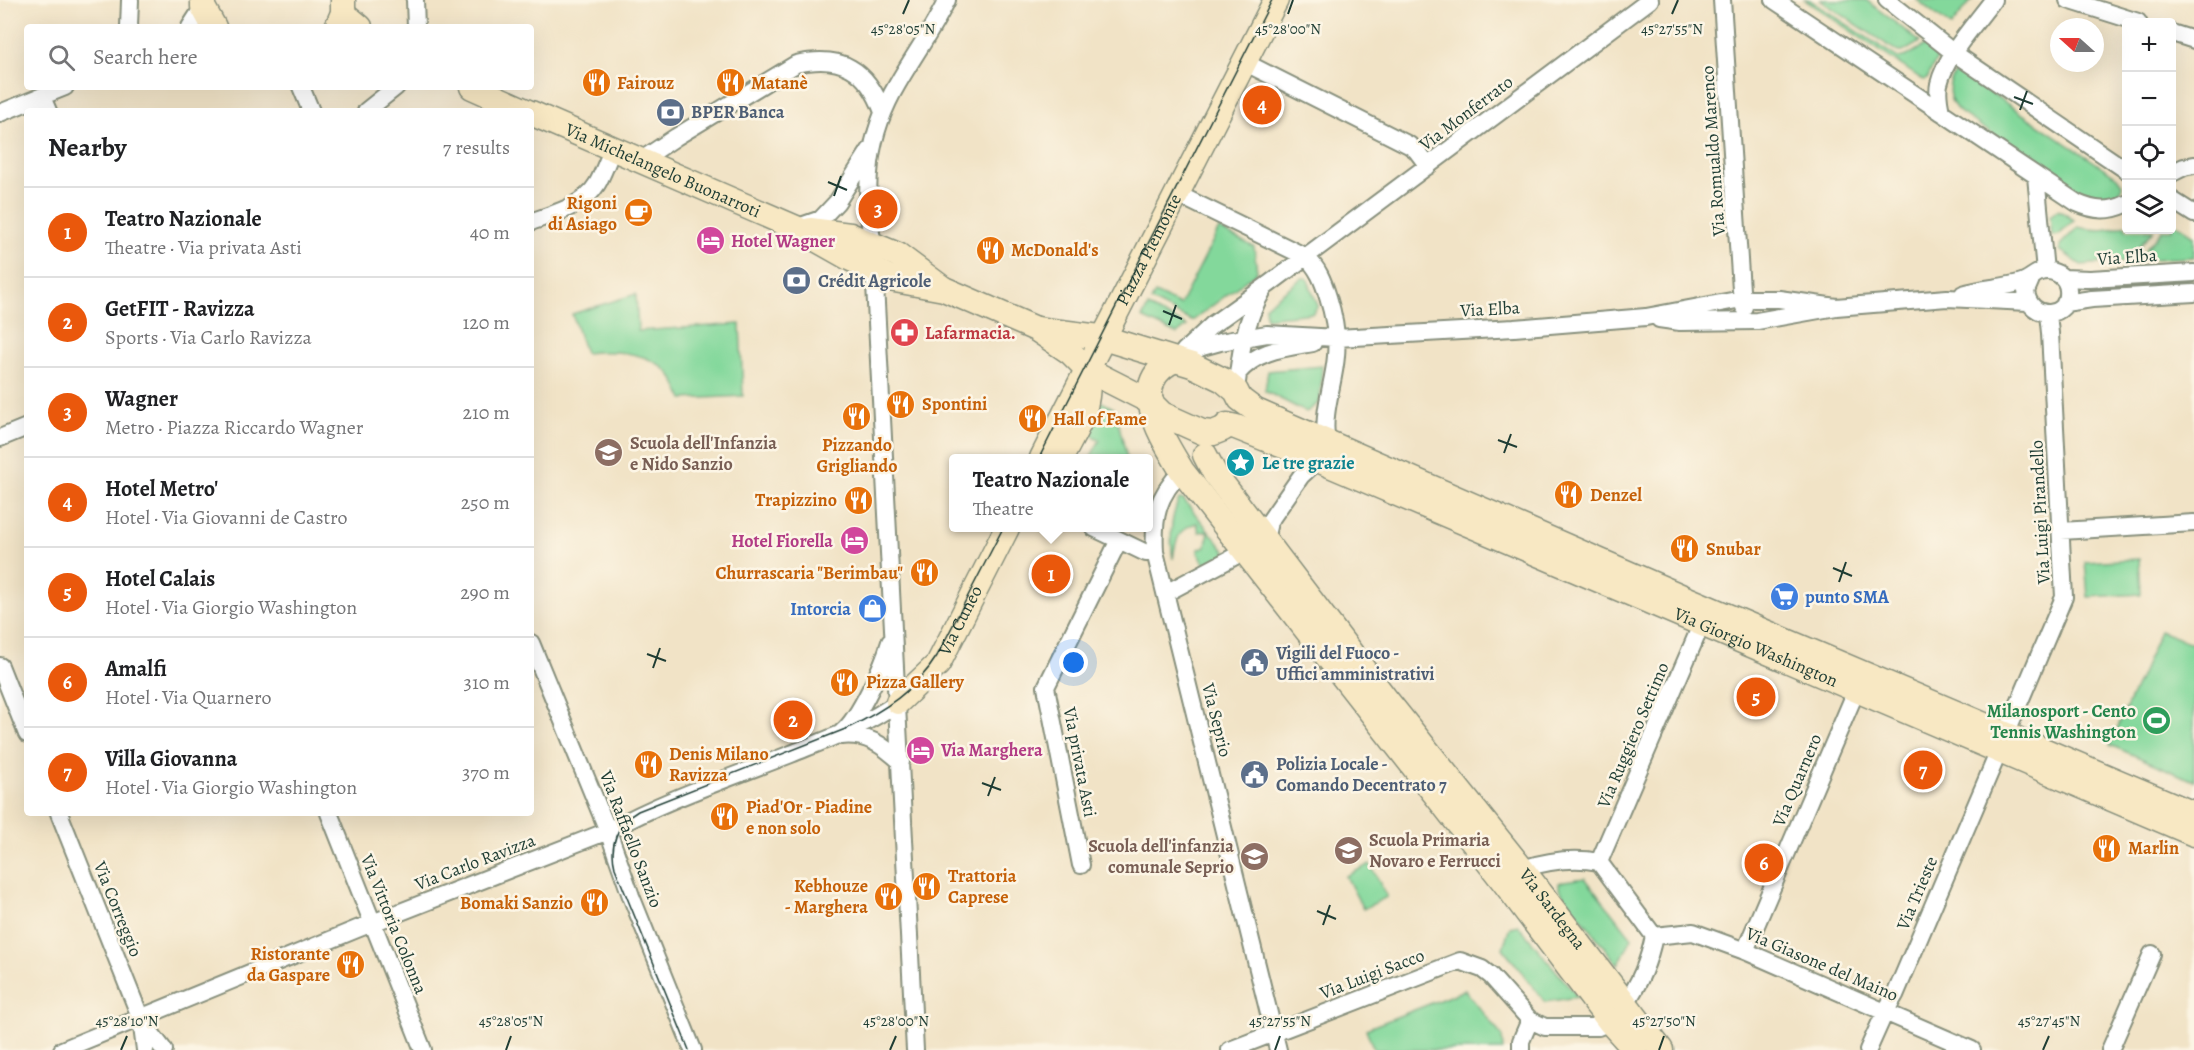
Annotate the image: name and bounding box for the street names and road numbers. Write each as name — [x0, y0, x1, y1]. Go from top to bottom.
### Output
street label: Via Romualdo Marenco — [1695, 65, 1731, 238]
street label: Via Monferrato — [1413, 70, 1518, 157]
street label: Via Michelangelo Buonarroti — [561, 117, 765, 223]
street label: Piazza Piemonte — [1110, 190, 1187, 310]
street label: Via Elba — [2095, 243, 2158, 271]
street label: Via Elba — [1458, 295, 1521, 323]
street label: Via Luigi Pirandello — [2024, 439, 2056, 586]
street label: Via Cuneo — [932, 581, 988, 660]
street label: Via Giorgio Washington — [1670, 601, 1842, 693]
street label: Via Ruggiero Settimo — [1591, 658, 1675, 812]
street label: Via Seprio — [1196, 680, 1238, 759]
street label: Via privata Asti — [1057, 704, 1102, 819]
street label: Via Quarnero — [1766, 730, 1827, 831]
street label: Via Raffaello Sanzio — [593, 766, 668, 911]
street label: Via Carlo Ravizza — [410, 828, 539, 896]
street label: Via Vittoria Colonna — [355, 850, 433, 998]
street label: Via Trieste — [1890, 852, 1943, 934]
street label: Via Correggio — [88, 857, 148, 960]
street label: Via Sardegna — [1513, 862, 1592, 955]
street label: Via Giasone del Maino — [1741, 921, 1902, 1007]
street label: Via Luigi Sacco — [1315, 943, 1428, 1005]

